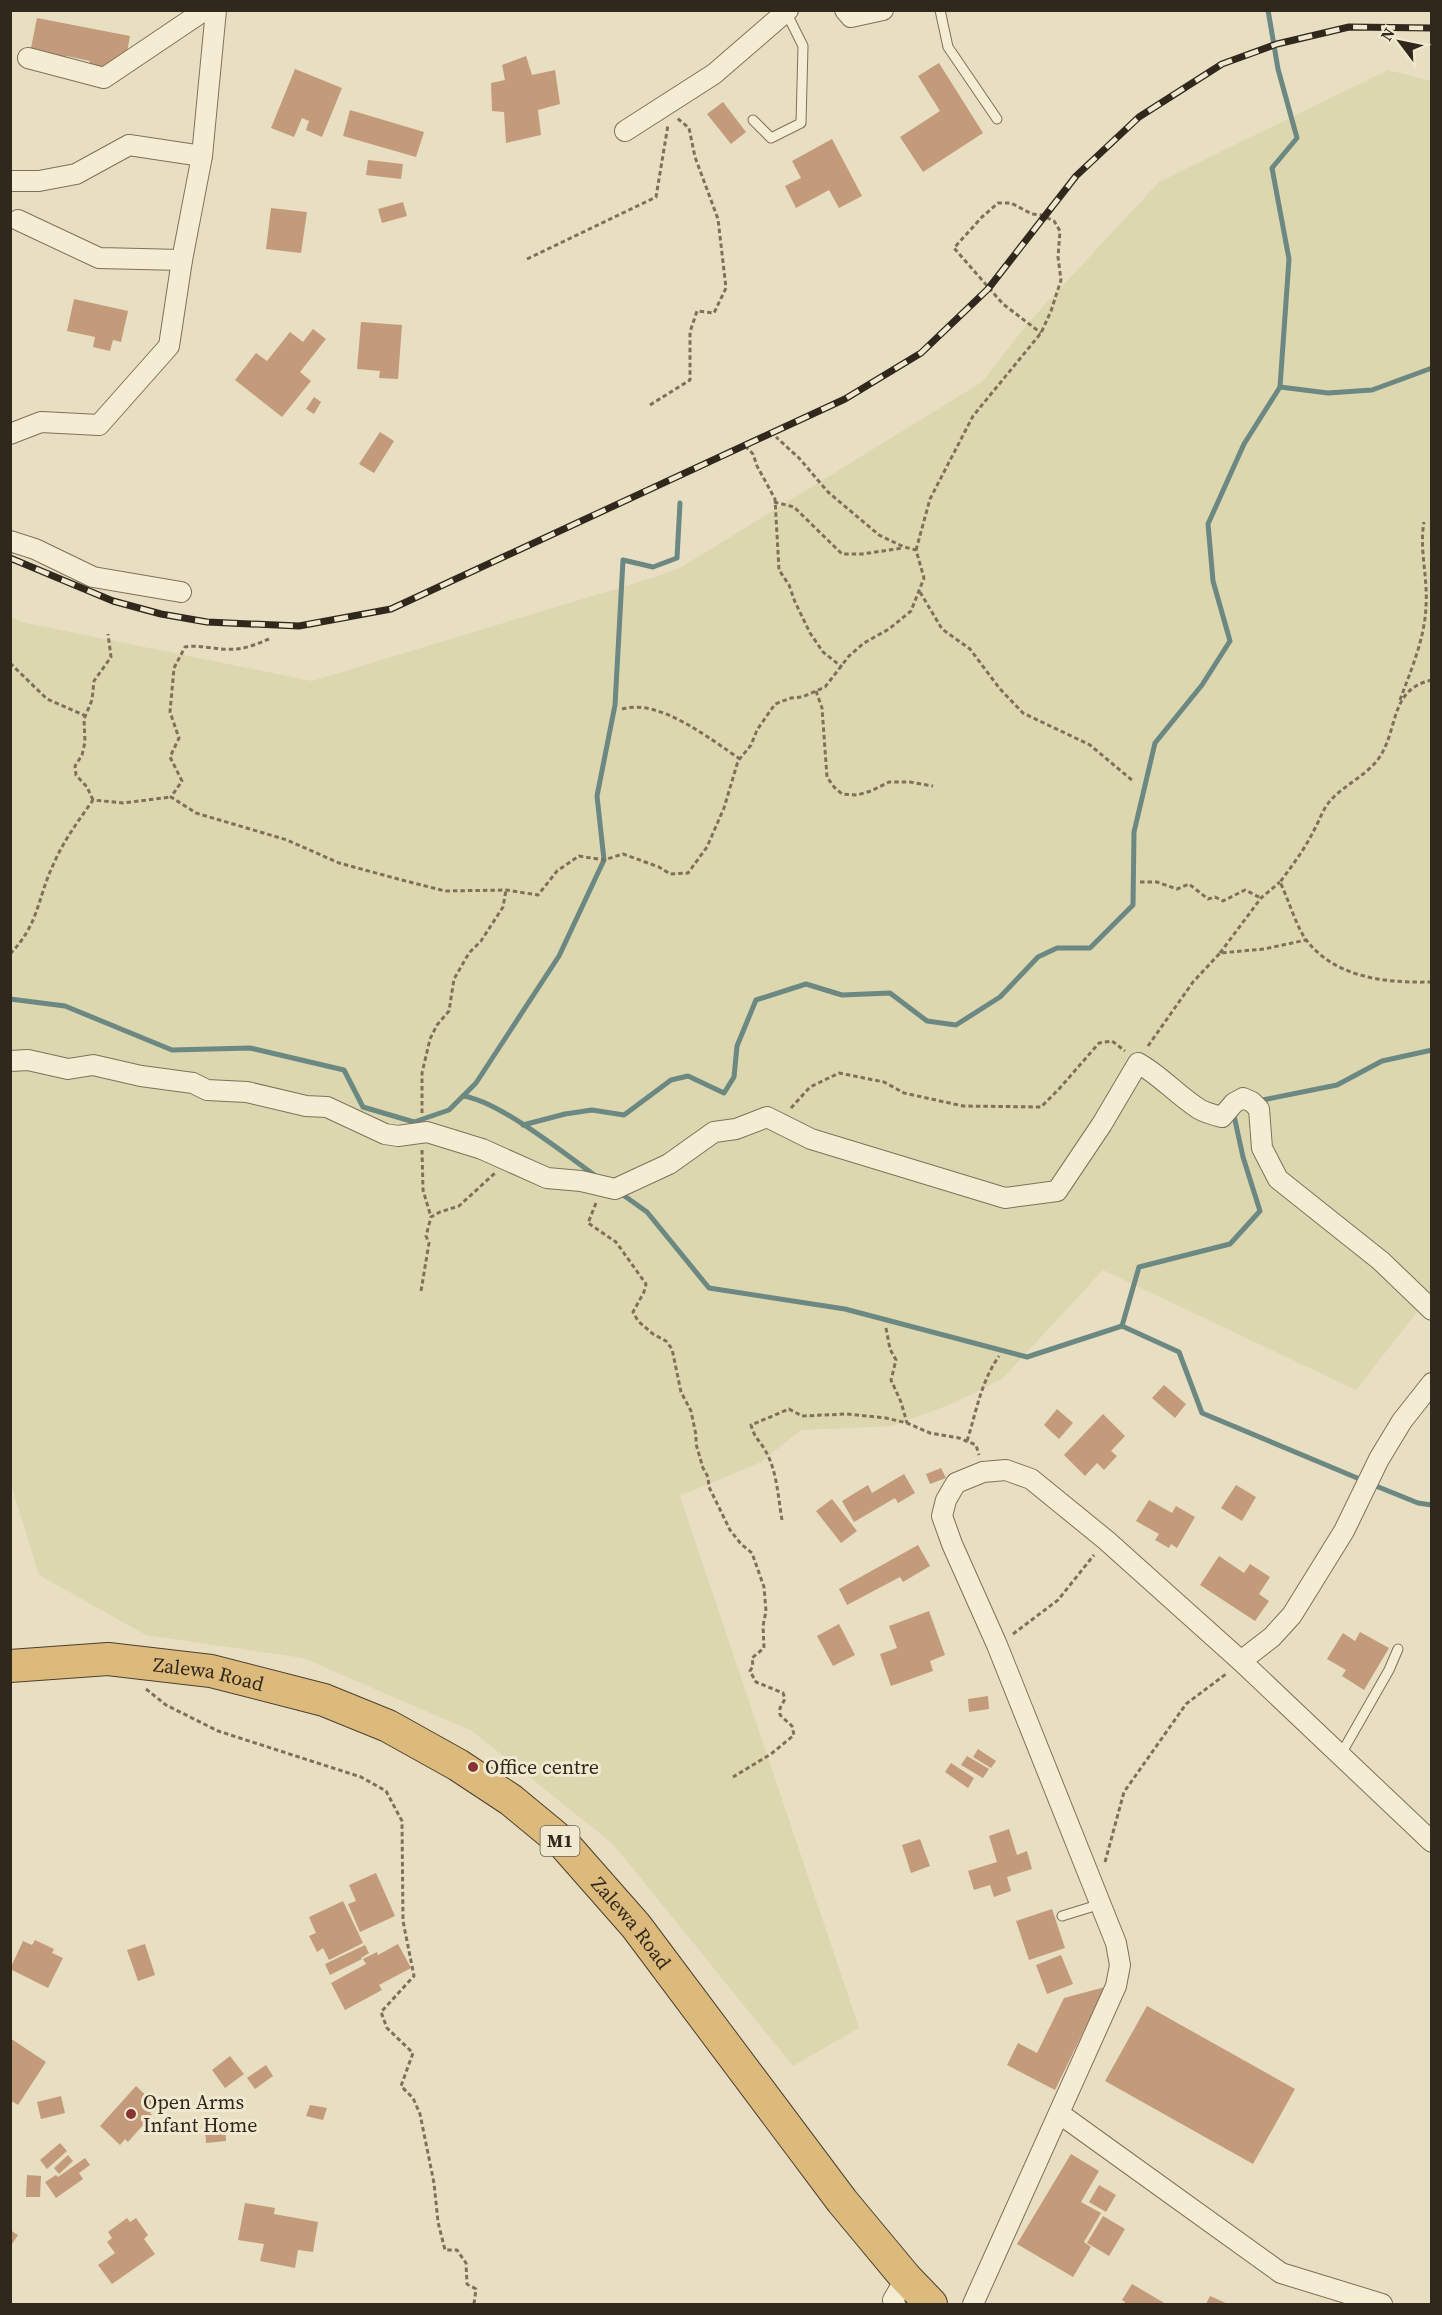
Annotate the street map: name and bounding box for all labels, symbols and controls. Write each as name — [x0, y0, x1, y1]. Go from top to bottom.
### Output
north arrow — [1370, 12, 1430, 72]
text: N — [1375, 23, 1400, 45]
street label: Zalewa Road — [152, 1650, 268, 1698]
place label: Office centre — [485, 1753, 599, 1781]
marker: Office centre — [466, 1760, 480, 1774]
road number: M1 — [540, 1826, 580, 1856]
street label: Zalewa Road — [585, 1871, 678, 1976]
place label: Open Arms Infant Home — [143, 2088, 257, 2139]
marker: Open Arms Infant Home — [124, 2107, 138, 2121]

